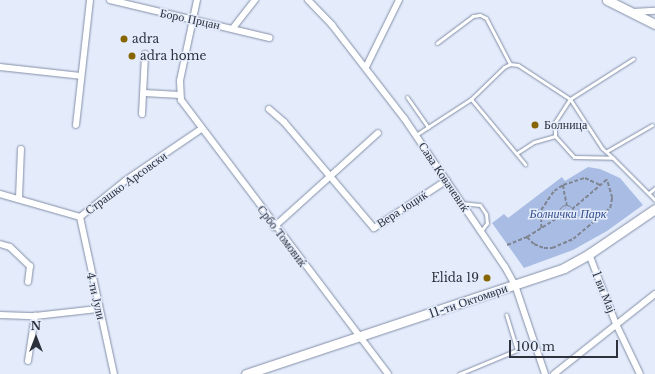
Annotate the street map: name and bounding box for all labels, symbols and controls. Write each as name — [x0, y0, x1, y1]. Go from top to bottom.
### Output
street label: Боро Прцан — [159, 6, 221, 32]
place label: adra — [132, 32, 159, 46]
marker: adra — [119, 34, 129, 44]
place label: adra home — [140, 49, 206, 63]
marker: adra home — [127, 51, 137, 61]
place label: Болница — [544, 118, 587, 132]
marker: Болница — [529, 119, 541, 131]
street label: Сава Ковачевиќ — [415, 140, 473, 214]
street label: Страшко Арсовски — [82, 148, 170, 218]
street label: Вера Јоциќ — [374, 187, 430, 231]
street label: Србо Томовиќ — [254, 202, 310, 270]
park label: Болнички Парк — [530, 207, 606, 221]
street label: 1 ви Мај — [589, 269, 619, 315]
street label: 4 ти Јули — [84, 271, 108, 321]
place label: Elida 19 — [431, 271, 479, 285]
marker: Elida 19 — [482, 273, 492, 283]
street label: 11-ти Октомври — [427, 281, 509, 321]
north arrow — [16, 318, 56, 358]
text: N — [31, 319, 41, 333]
scale bar — [511, 332, 620, 358]
text: 100 m — [516, 339, 555, 354]

